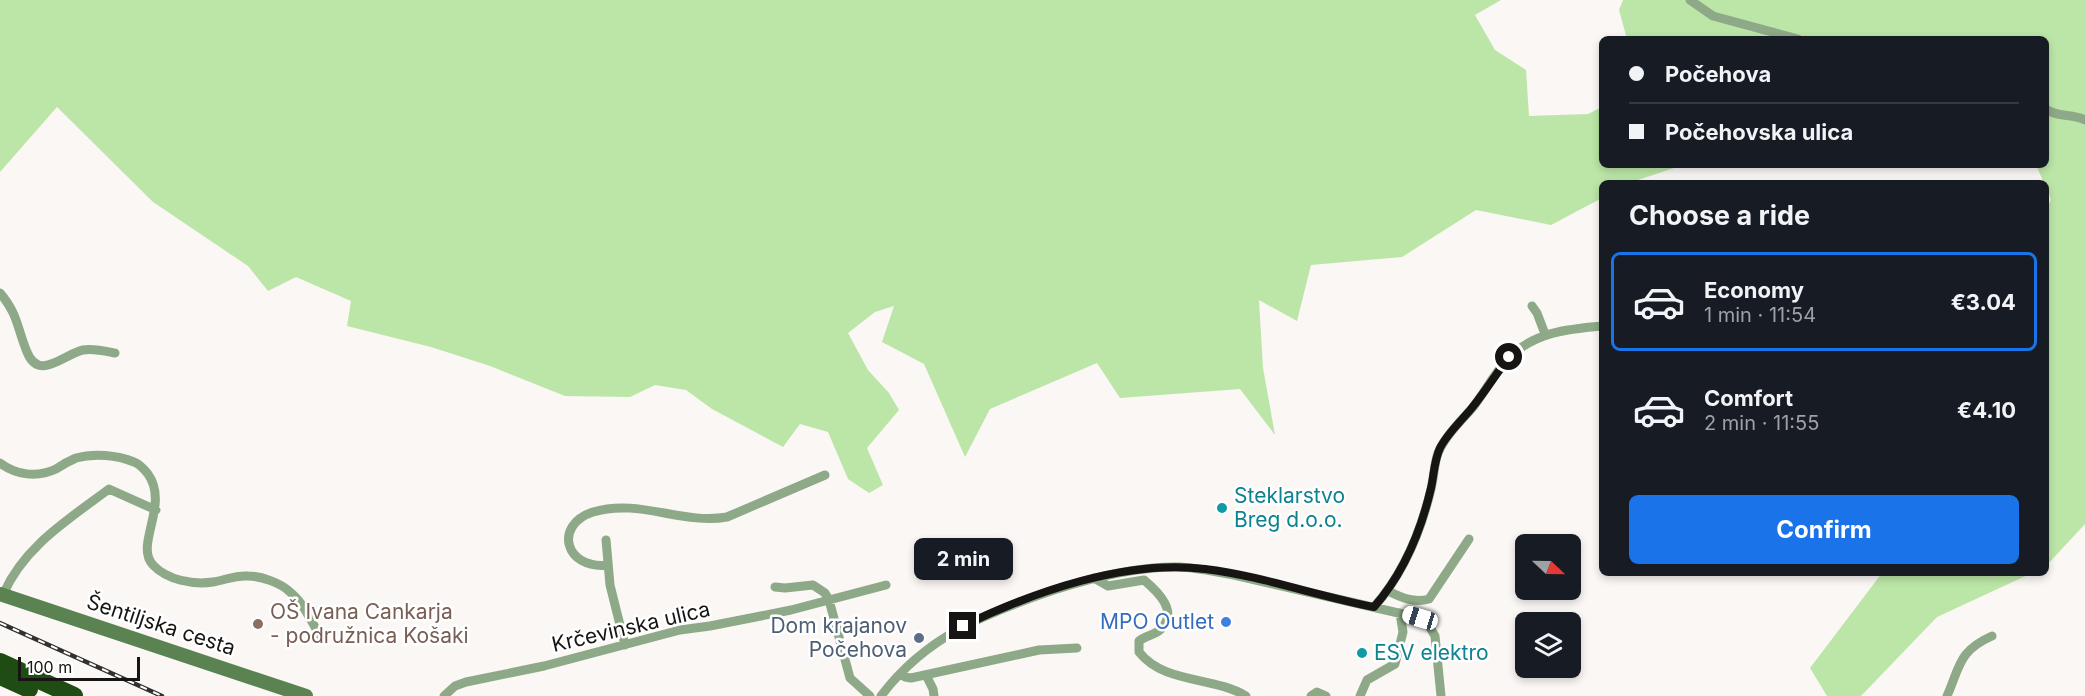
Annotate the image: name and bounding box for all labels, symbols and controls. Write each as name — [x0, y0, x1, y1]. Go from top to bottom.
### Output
text: Počehova — [1665, 61, 1771, 87]
text: Počehovska ulica — [1665, 119, 1853, 145]
text: Choose a ride — [1629, 199, 1810, 232]
icon: car — [1632, 275, 1686, 329]
text: Economy — [1704, 277, 1804, 303]
text: €3.04 — [1951, 289, 2016, 315]
text: 1 min · 11:54 — [1704, 303, 1816, 327]
route start — [1495, 343, 1522, 370]
icon: car — [1632, 383, 1686, 437]
text: Comfort — [1704, 385, 1793, 411]
text: €4.10 — [1957, 397, 2016, 423]
text: 2 min · 11:55 — [1704, 411, 1819, 435]
place label: Steklarstvo Breg d.o.o. — [1234, 483, 1345, 532]
button: Confirm — [1629, 495, 2019, 564]
marker: Steklarstvo Breg d.o.o. — [1215, 501, 1229, 515]
north arrow — [1515, 534, 1581, 600]
map controls — [1515, 534, 1581, 678]
callout: 2 min — [914, 539, 1012, 581]
text: 2 min — [937, 547, 990, 571]
street label: Šentiljska cesta — [84, 589, 239, 660]
street label: Krčevinska ulica — [549, 596, 712, 657]
place label: OŠ Ivana Cankarja - podružnica Košaki — [270, 599, 469, 648]
car — [1400, 604, 1440, 632]
place label: MPO Outlet — [1100, 609, 1214, 634]
route end — [949, 612, 976, 639]
button: layers — [1515, 612, 1581, 678]
place label: Dom krajanov Počehova — [770, 613, 907, 662]
marker: MPO Outlet — [1219, 615, 1233, 629]
marker: OŠ Ivana Cankarja - podružnica Košaki — [251, 617, 265, 631]
marker: Dom krajanov Počehova — [912, 631, 926, 645]
place label: ESV elektro — [1374, 640, 1489, 665]
marker: ESV elektro — [1355, 646, 1369, 660]
scale bar — [18, 654, 140, 682]
text: 100 m — [27, 657, 72, 677]

